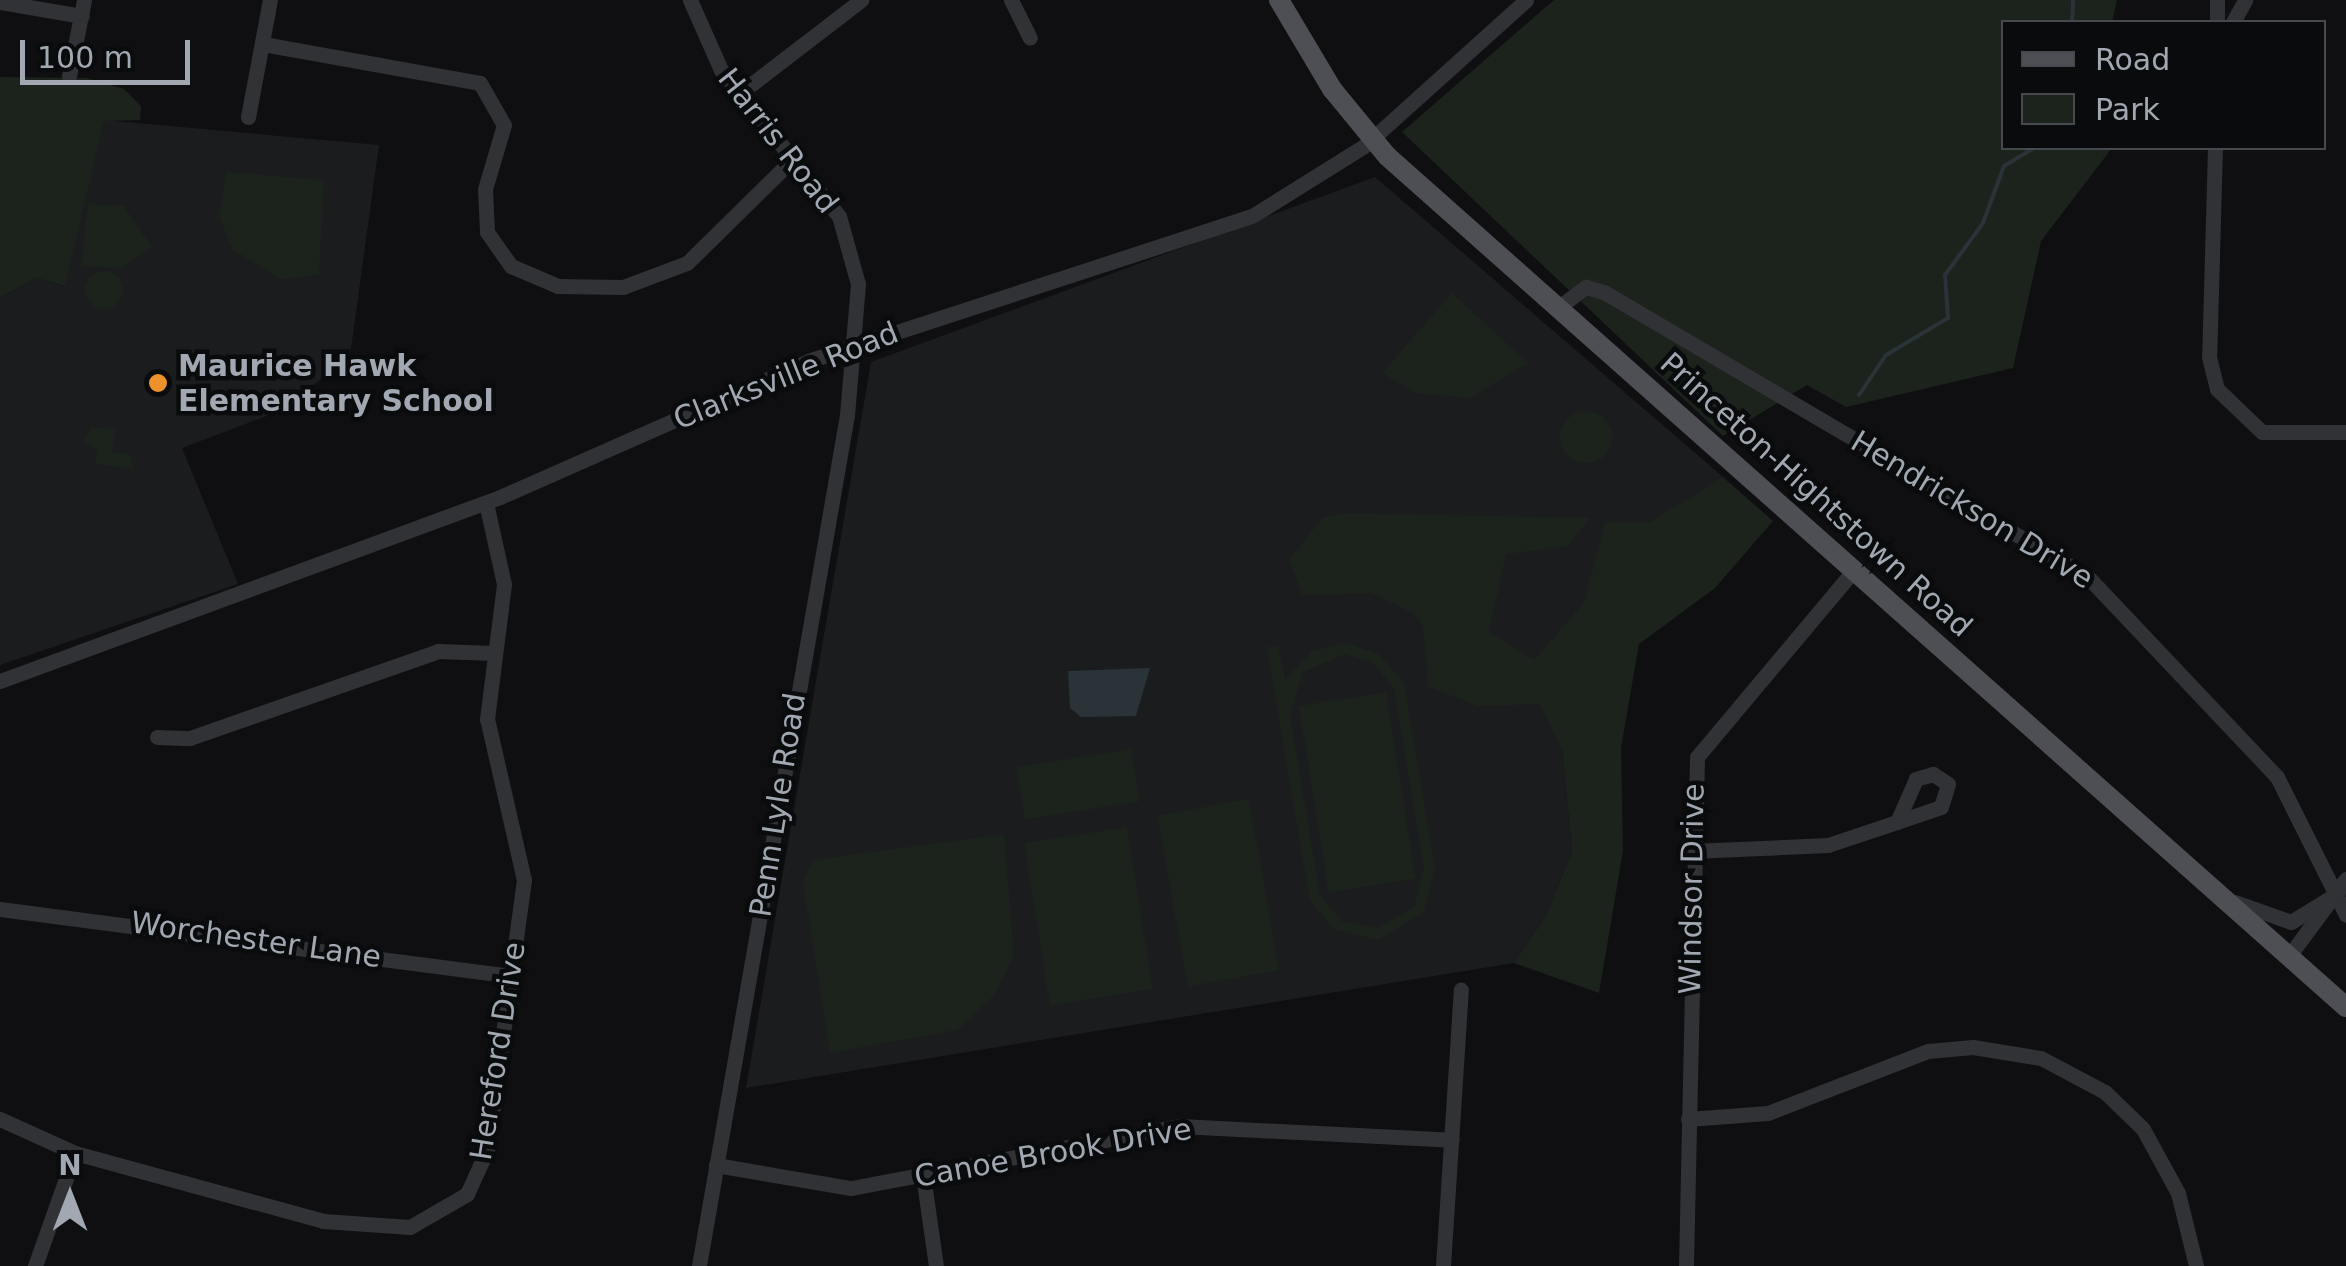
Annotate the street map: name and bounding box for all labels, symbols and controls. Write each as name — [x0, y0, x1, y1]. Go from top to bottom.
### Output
scale bar — [25, 20, 195, 82]
legend — [2001, 20, 2326, 150]
text: 100 m — [37, 40, 133, 75]
text: Road — [2095, 42, 2170, 77]
street label: Harris Road — [710, 61, 846, 221]
text: Park — [2095, 92, 2160, 127]
street label: Clarksville Road — [668, 315, 904, 437]
street label: Princeton-Hightstown Road — [1653, 345, 1979, 645]
place label: Maurice Hawk Elementary School — [178, 348, 494, 418]
marker: Maurice Hawk Elementary School — [147, 372, 169, 394]
street label: Hendrickson Drive — [1844, 423, 2100, 597]
street label: Penn Lyle Road — [743, 690, 813, 920]
street label: Windsor Drive — [1672, 783, 1712, 995]
street label: Worchester Lane — [129, 905, 383, 975]
street label: Hereford Drive — [463, 939, 533, 1163]
street label: Canoe Brook Drive — [912, 1111, 1194, 1195]
north arrow — [20, 1146, 120, 1246]
text: N — [58, 1149, 82, 1182]

